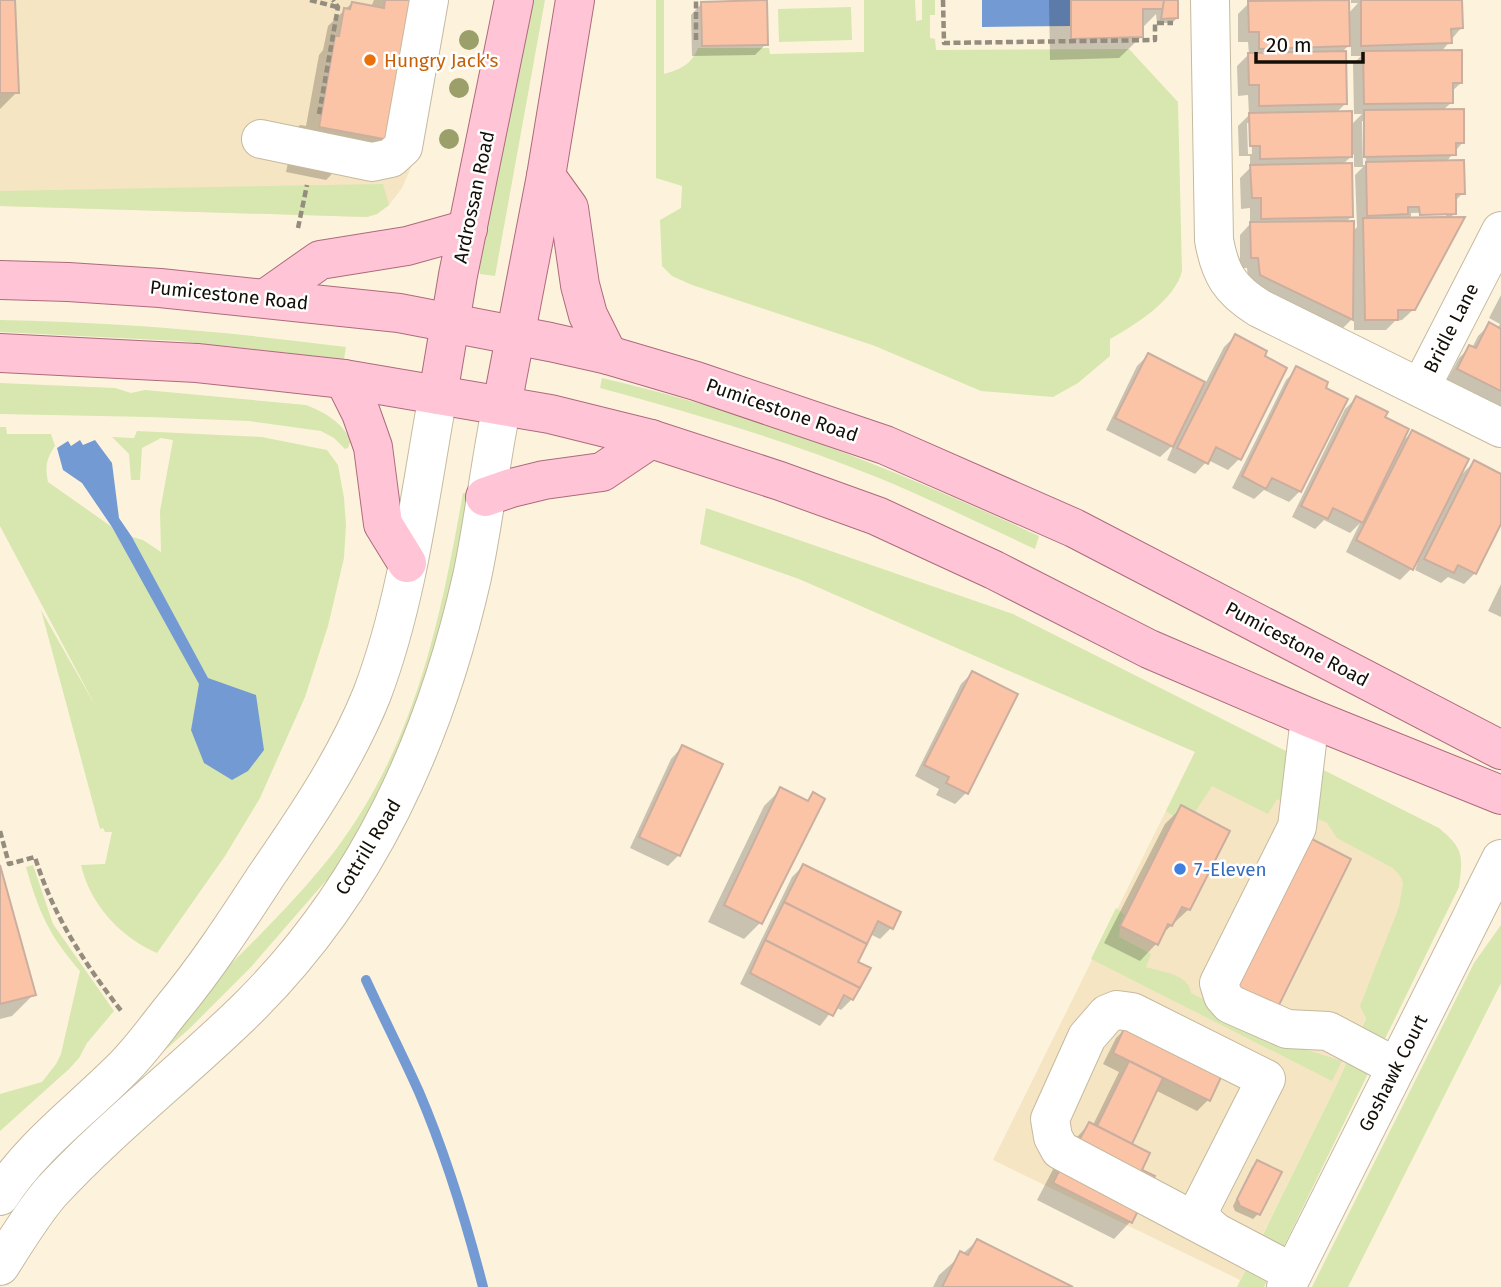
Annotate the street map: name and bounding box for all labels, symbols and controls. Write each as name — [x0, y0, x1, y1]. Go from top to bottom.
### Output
scale bar — [1256, 21, 1363, 65]
text: 20 m — [1266, 32, 1312, 58]
place label: Hungry Jack's — [384, 49, 499, 72]
marker: Hungry Jack's — [362, 52, 378, 68]
street label: Ardrossan Road — [449, 129, 499, 265]
street label: Pumicestone Road — [149, 275, 309, 315]
street label: Bridle Lane — [1419, 279, 1483, 377]
street label: Pumicestone Road — [703, 373, 861, 447]
street label: Pumicestone Road — [1221, 596, 1373, 692]
street label: Cottrill Road — [330, 795, 406, 899]
place label: 7-Eleven — [1194, 858, 1267, 881]
marker: 7-Eleven — [1172, 861, 1188, 877]
street label: Goshawk Court — [1354, 1010, 1432, 1135]

